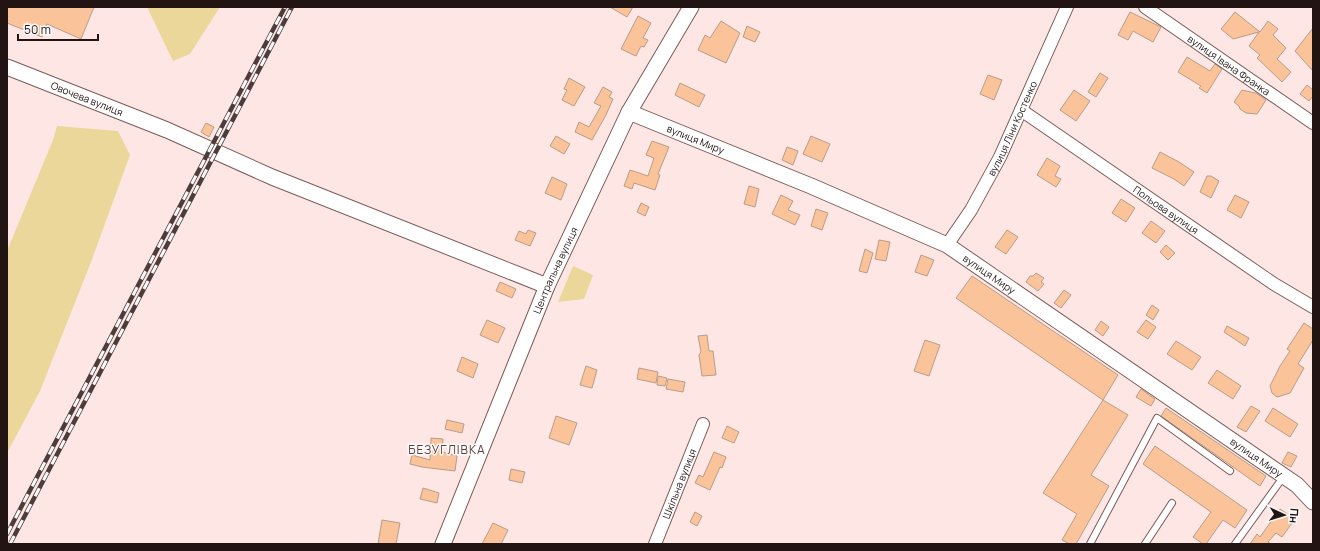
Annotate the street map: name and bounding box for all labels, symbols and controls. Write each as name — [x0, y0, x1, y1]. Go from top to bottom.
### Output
scale bar — [18, 16, 98, 42]
text: 50 m — [24, 21, 51, 38]
street label: вулиця Івана Франка — [1185, 32, 1273, 98]
street label: Овочева вулиця — [49, 78, 125, 119]
street label: вулиця Ліни Костенко — [984, 79, 1040, 178]
street label: вулиця Миру — [665, 121, 727, 157]
street label: Польова вулиця — [1131, 182, 1201, 237]
street label: Центральна вулиця — [530, 225, 581, 315]
street label: вулиця Миру — [960, 251, 1019, 297]
street label: вулиця Миру — [1227, 434, 1286, 481]
district label: БЕЗУГЛІВКА — [408, 441, 486, 458]
street label: Шкільна вулиця — [659, 446, 699, 521]
north arrow — [1264, 495, 1304, 535]
text: Пн — [1286, 508, 1302, 524]

